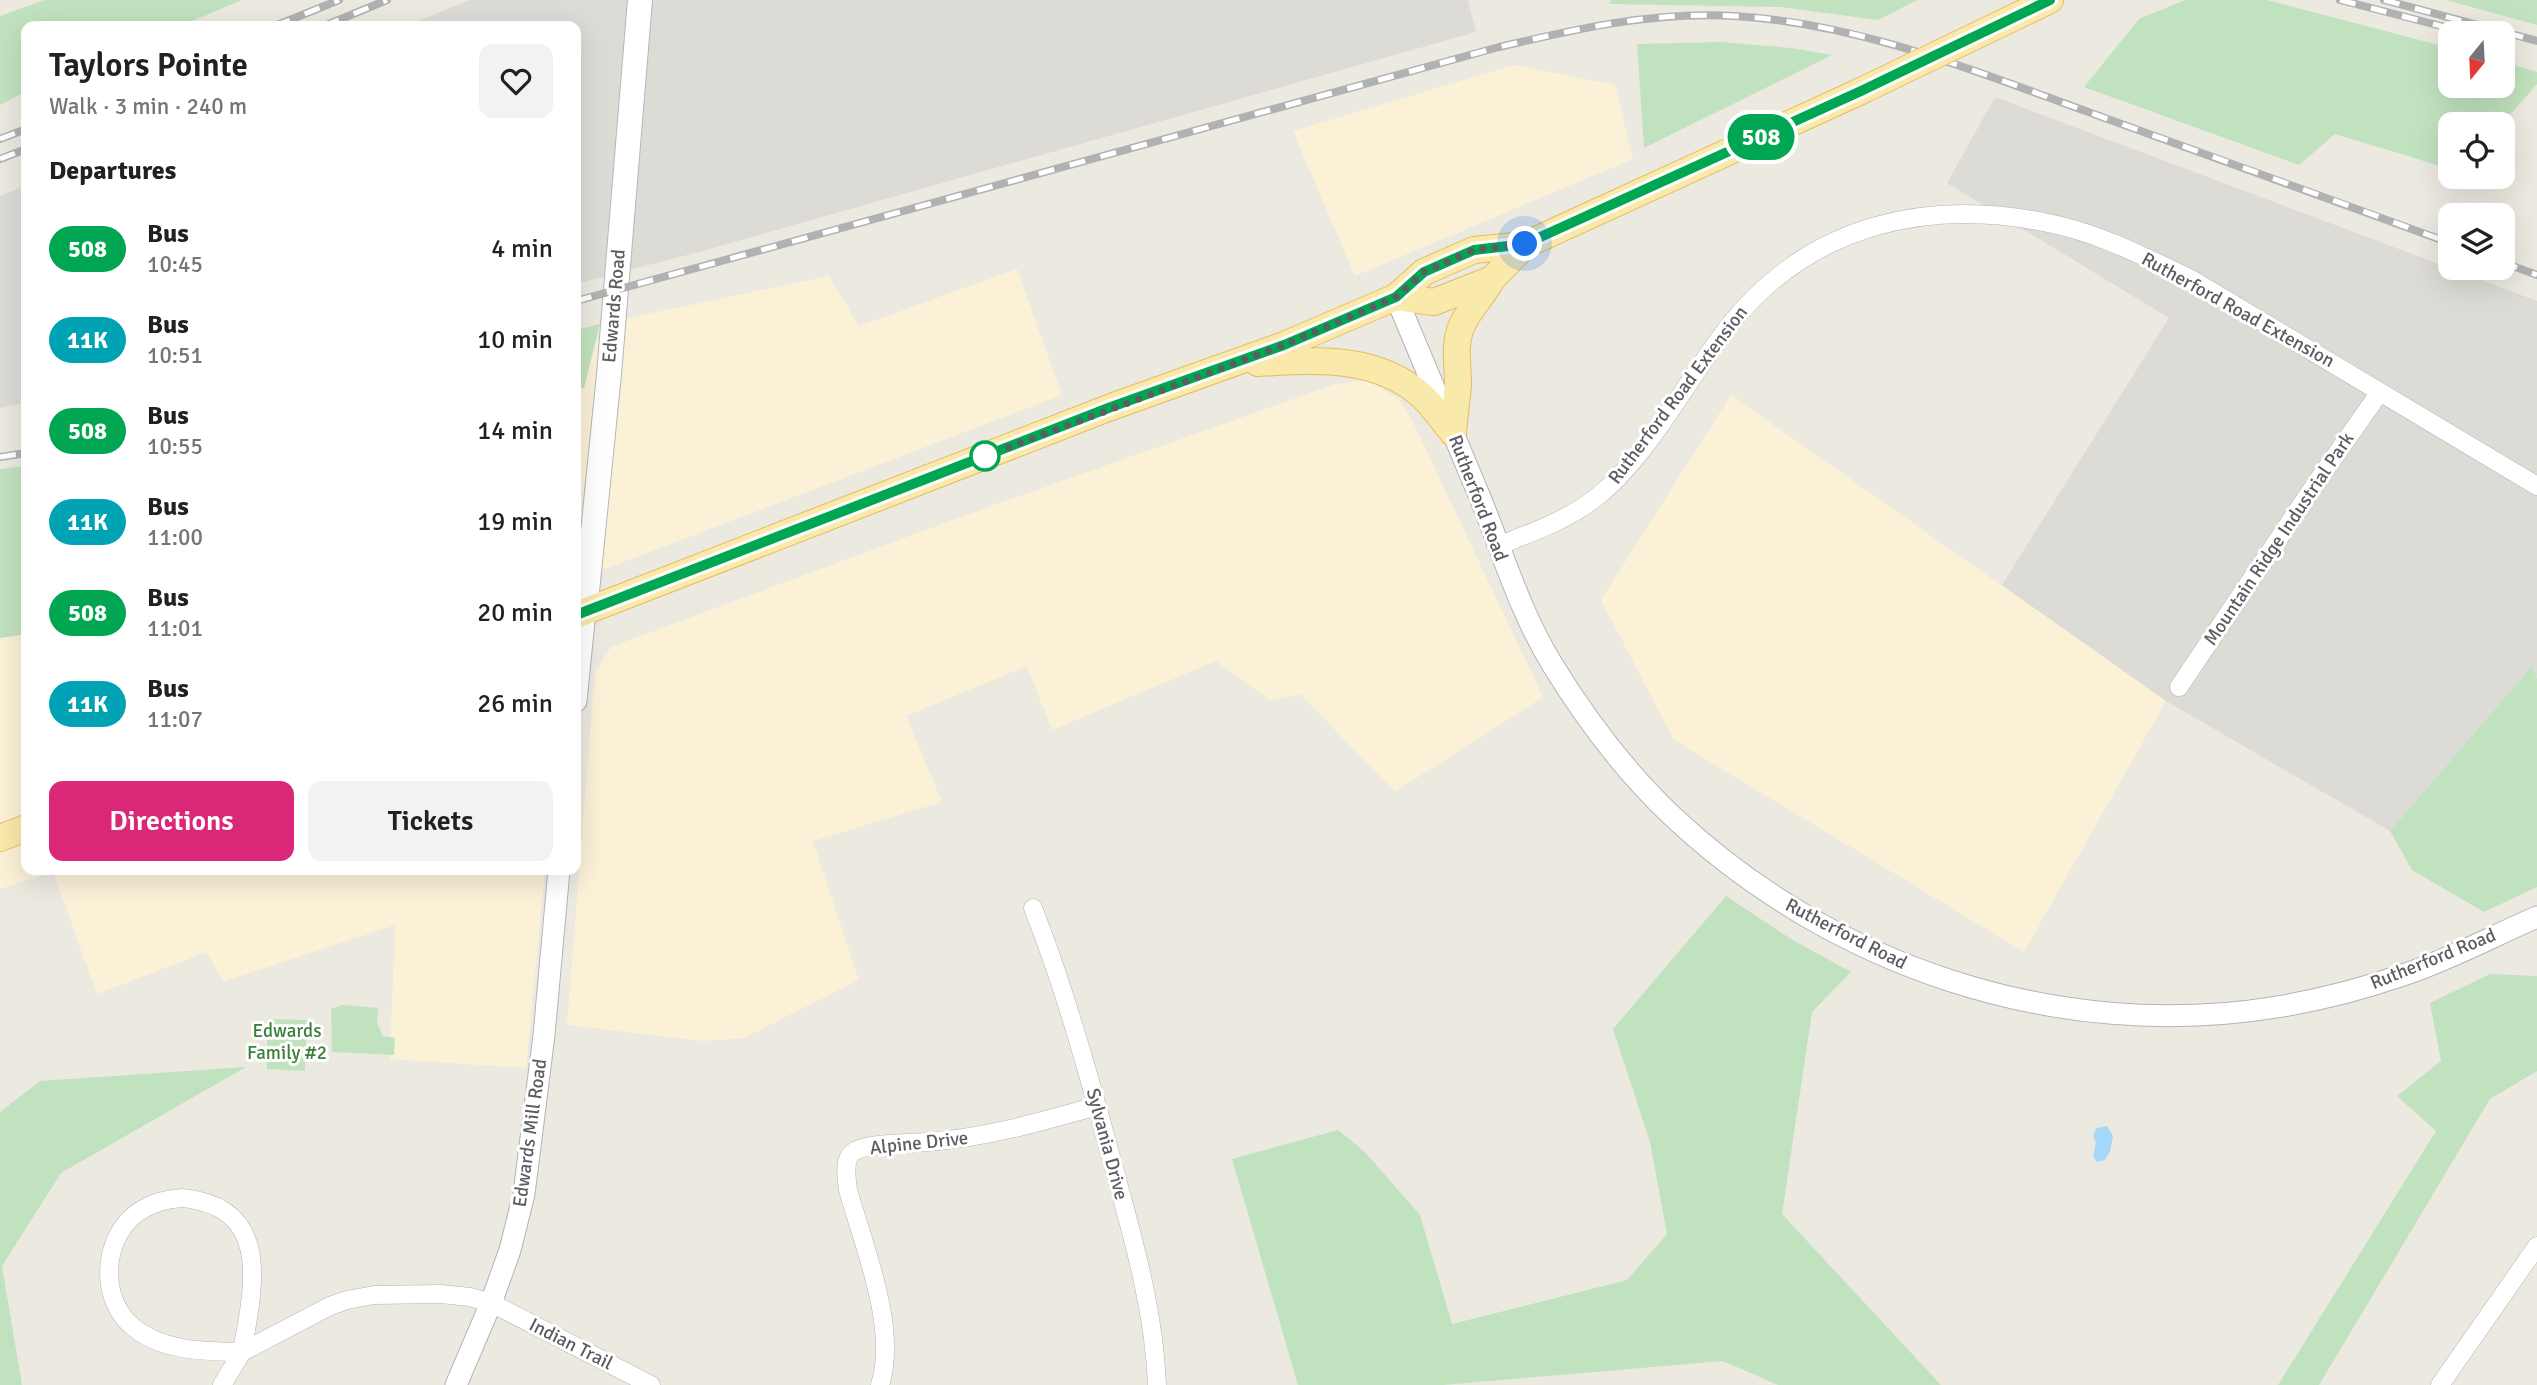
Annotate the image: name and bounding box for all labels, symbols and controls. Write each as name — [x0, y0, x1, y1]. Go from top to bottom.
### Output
north arrow — [2438, 21, 2515, 98]
map controls — [2438, 21, 2515, 280]
button: heart — [479, 44, 553, 118]
text: Taylors Pointe — [49, 45, 248, 86]
text: Walk · 3 min · 240 m — [49, 92, 247, 121]
button: locate — [2438, 112, 2515, 189]
line badge: 508 — [1721, 114, 1801, 160]
text: 508 — [1742, 122, 1780, 152]
text: Departures — [49, 155, 176, 187]
button: layers — [2438, 203, 2515, 280]
text: Bus — [147, 218, 189, 250]
your location — [1507, 226, 1542, 261]
text: 4 min — [491, 233, 553, 265]
text: 508 — [68, 234, 107, 264]
street label: Rutherford Road Extension — [2137, 247, 2339, 373]
street label: Edwards Road — [597, 248, 631, 364]
text: 10:45 — [147, 250, 203, 279]
street label: Rutherford Road Extension — [1603, 301, 1753, 489]
text: Bus — [147, 309, 189, 341]
text: 10 min — [477, 324, 553, 356]
text: 11K — [67, 325, 108, 355]
text: 10:51 — [147, 341, 203, 370]
text: Bus — [147, 400, 189, 432]
text: 14 min — [477, 415, 553, 447]
text: 508 — [68, 416, 107, 446]
street label: Mountain Ridge Industrial Park — [2199, 427, 2360, 650]
street label: Rutherford Road — [1443, 431, 1513, 565]
text: 10:55 — [147, 432, 203, 461]
unlabelled marker — [970, 441, 1000, 471]
text: Bus — [147, 491, 189, 523]
text: 19 min — [477, 506, 553, 538]
text: 11K — [67, 507, 108, 537]
text: 11:00 — [147, 523, 203, 552]
text: Bus — [147, 582, 189, 614]
text: 20 min — [477, 597, 553, 629]
text: 508 — [68, 598, 107, 628]
text: 11:01 — [147, 614, 203, 643]
text: Bus — [147, 673, 189, 705]
text: 26 min — [477, 688, 553, 720]
text: 11K — [67, 689, 108, 719]
text: 11:07 — [147, 705, 203, 734]
button: Directions — [49, 781, 294, 861]
button: Tickets — [308, 781, 553, 861]
street label: Rutherford Road — [1781, 893, 1911, 975]
street label: Rutherford Road — [2367, 923, 2499, 995]
park label: Edwards Family #2 — [247, 1019, 327, 1065]
street label: Edwards Mill Road — [508, 1057, 552, 1209]
street label: Sylvania Drive — [1081, 1086, 1133, 1202]
street label: Alpine Drive — [869, 1126, 969, 1160]
street label: Indian Trail — [525, 1313, 617, 1375]

